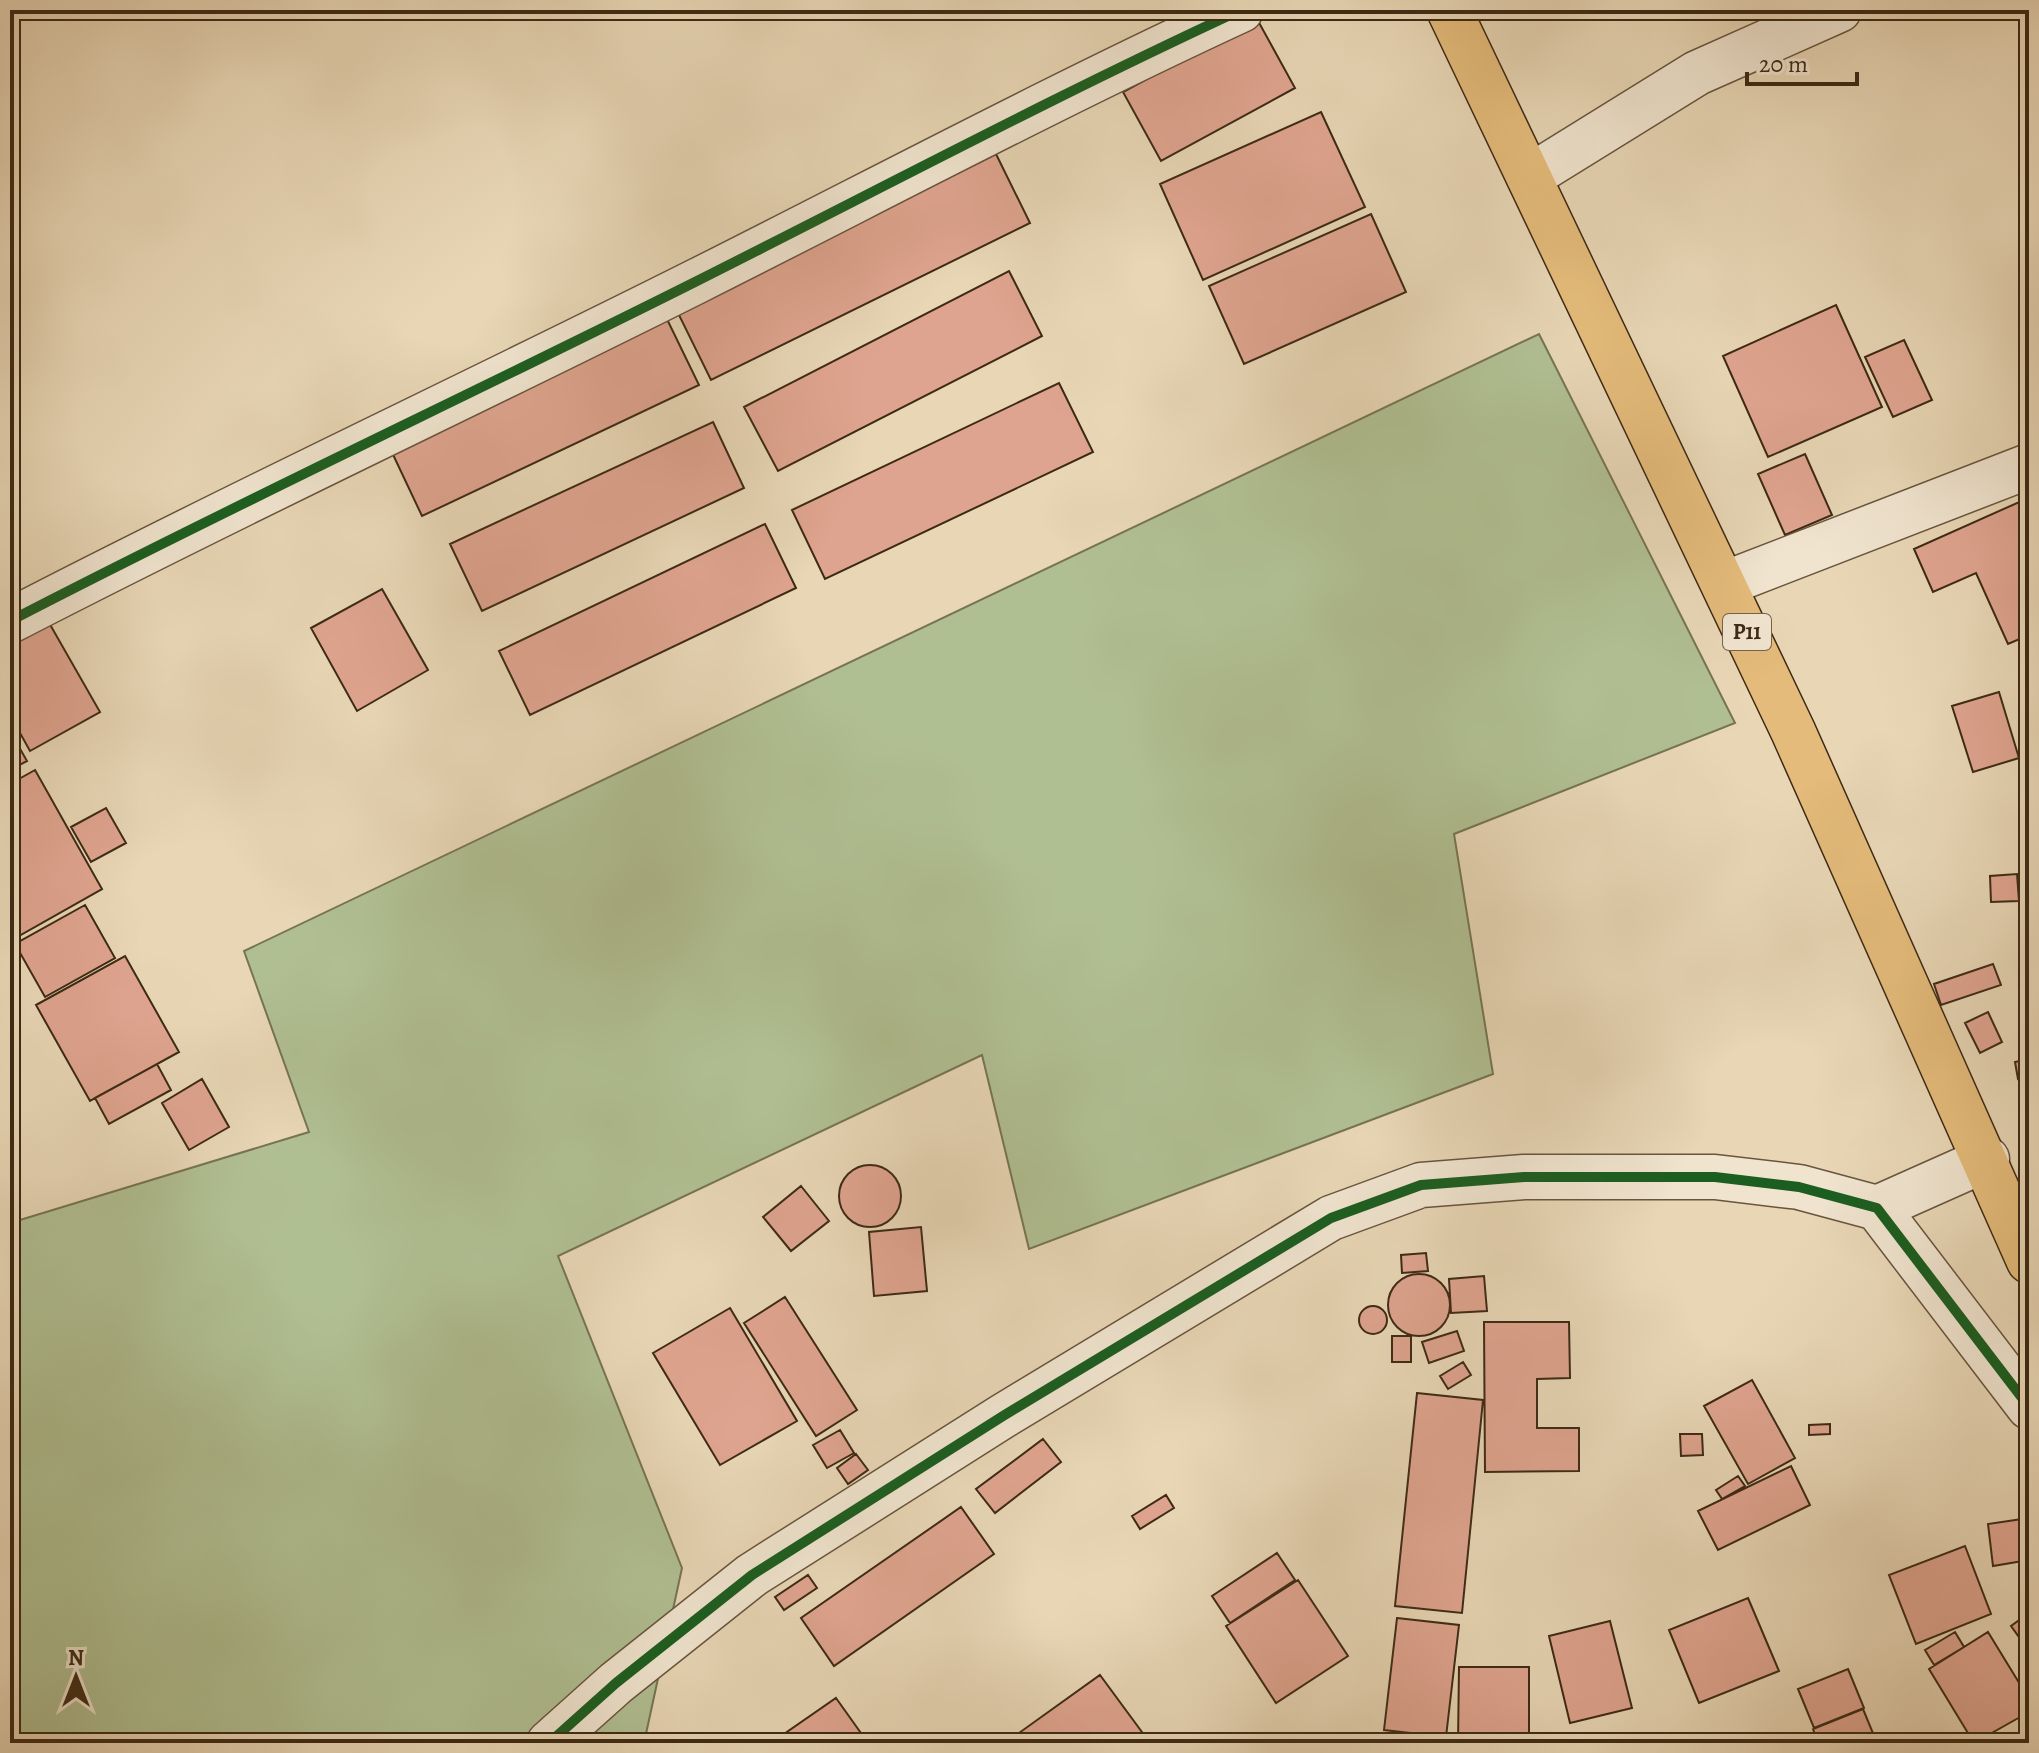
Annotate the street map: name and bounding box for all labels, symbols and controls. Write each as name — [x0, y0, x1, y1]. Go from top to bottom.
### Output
scale bar — [1747, 36, 1857, 86]
text: 20 m — [1759, 48, 1808, 80]
road number: P11 — [1723, 614, 1771, 650]
north arrow — [36, 1637, 116, 1717]
text: N — [68, 1643, 84, 1673]

